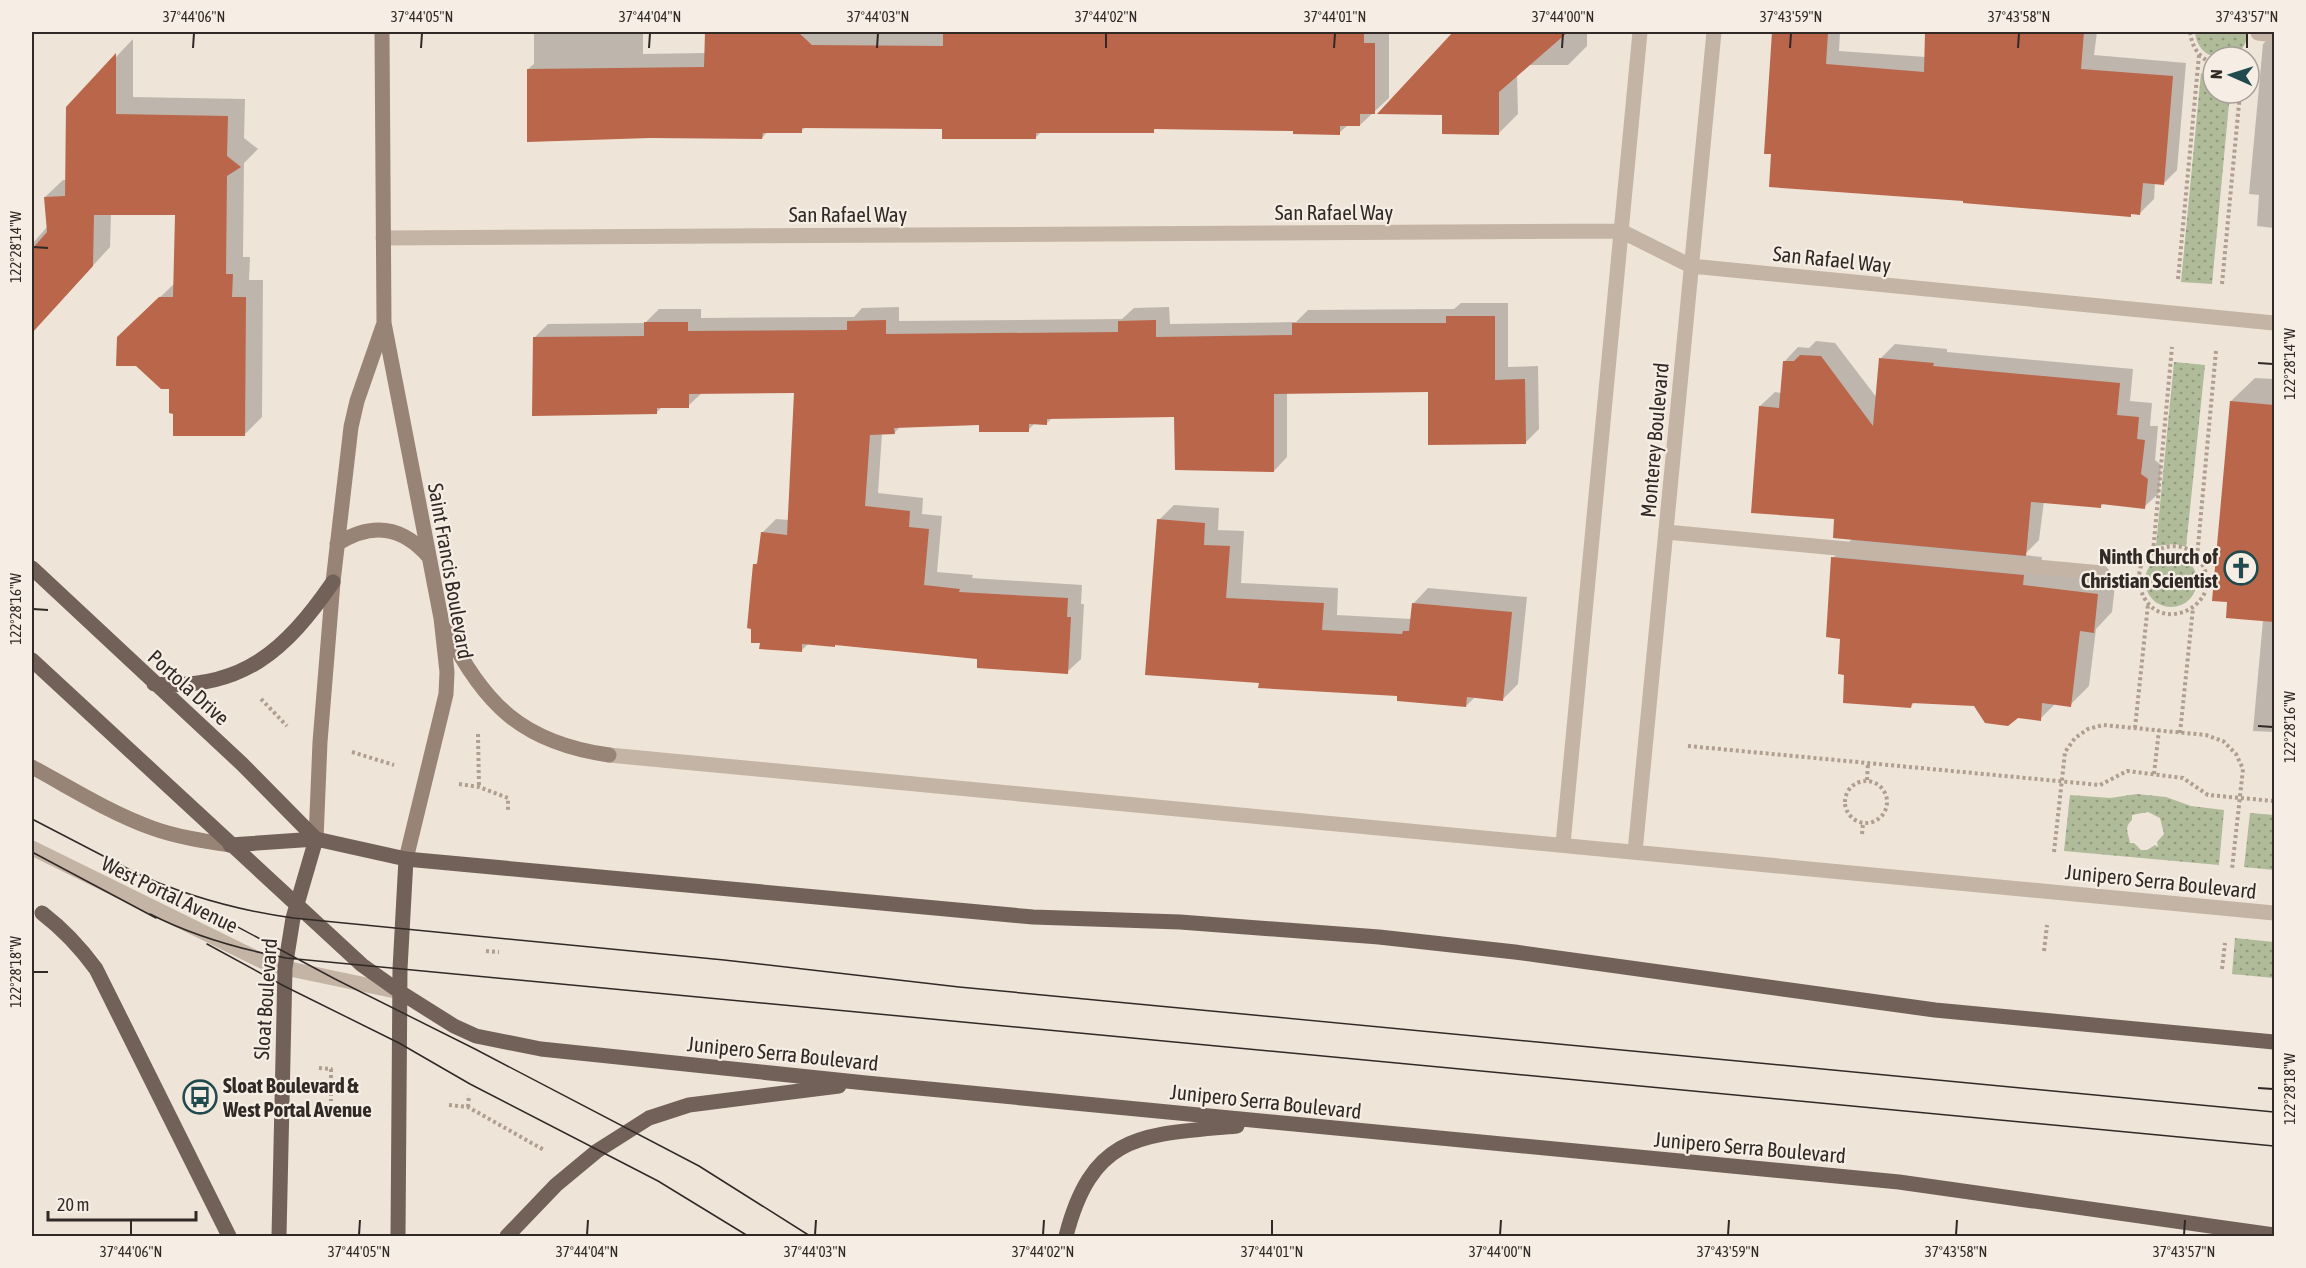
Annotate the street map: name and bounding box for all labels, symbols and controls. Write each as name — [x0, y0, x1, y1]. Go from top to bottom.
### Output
text: 37°44'06"N — [163, 8, 225, 25]
text: 37°44'05"N — [391, 8, 453, 25]
text: 37°44'04"N — [619, 8, 681, 25]
text: 37°44'03"N — [847, 8, 909, 25]
text: 37°44'02"N — [1075, 8, 1137, 25]
text: 37°44'01"N — [1304, 8, 1366, 25]
text: 37°44'00"N — [1532, 8, 1594, 25]
text: 37°43'59"N — [1760, 8, 1822, 25]
text: 37°43'58"N — [1988, 8, 2050, 25]
text: 37°43'57"N — [2216, 8, 2278, 25]
north arrow — [2201, 45, 2261, 105]
text: N — [2207, 69, 2225, 79]
street label: San Rafael Way — [1275, 200, 1394, 224]
street label: San Rafael Way — [789, 202, 908, 226]
text: 122°28'14"W — [7, 211, 24, 283]
street label: San Rafael Way — [1772, 241, 1893, 277]
text: 122°28'14"W — [2281, 328, 2298, 400]
street label: Monterey Boulevard — [1635, 361, 1673, 519]
street label: Saint Francis Boulevard — [424, 481, 478, 661]
place label: Ninth Church of Christian Scientist — [2081, 544, 2218, 592]
church icon: Ninth Church of Christian Scientist — [2223, 550, 2259, 586]
text: 122°28'16"W — [7, 573, 24, 645]
street label: Portola Drive — [144, 644, 234, 730]
text: 122°28'16"W — [2281, 691, 2298, 763]
street label: West Portal Avenue — [98, 851, 242, 937]
street label: Junipero Serra Boulevard — [2064, 859, 2258, 903]
text: 122°28'18"W — [7, 936, 24, 1008]
street label: Sloat Boulevard — [249, 937, 281, 1061]
street label: Junipero Serra Boulevard — [686, 1031, 880, 1075]
text: 122°28'18"W — [2281, 1053, 2298, 1125]
place label: Sloat Boulevard & West Portal Avenue — [222, 1073, 372, 1121]
bus stop icon: Sloat Boulevard & West Portal Avenue — [182, 1079, 218, 1115]
street label: Junipero Serra Boulevard — [1169, 1079, 1363, 1123]
street label: Junipero Serra Boulevard — [1653, 1127, 1847, 1167]
scale bar — [48, 1184, 196, 1222]
text: 20 m — [57, 1194, 89, 1215]
text: 37°44'06"N — [100, 1243, 162, 1260]
text: 37°44'05"N — [328, 1243, 390, 1260]
text: 37°44'04"N — [556, 1243, 618, 1260]
text: 37°44'03"N — [784, 1243, 846, 1260]
text: 37°44'02"N — [1012, 1243, 1074, 1260]
text: 37°44'01"N — [1241, 1243, 1303, 1260]
text: 37°44'00"N — [1469, 1243, 1531, 1260]
text: 37°43'59"N — [1697, 1243, 1759, 1260]
text: 37°43'58"N — [1925, 1243, 1987, 1260]
text: 37°43'57"N — [2153, 1243, 2215, 1260]

